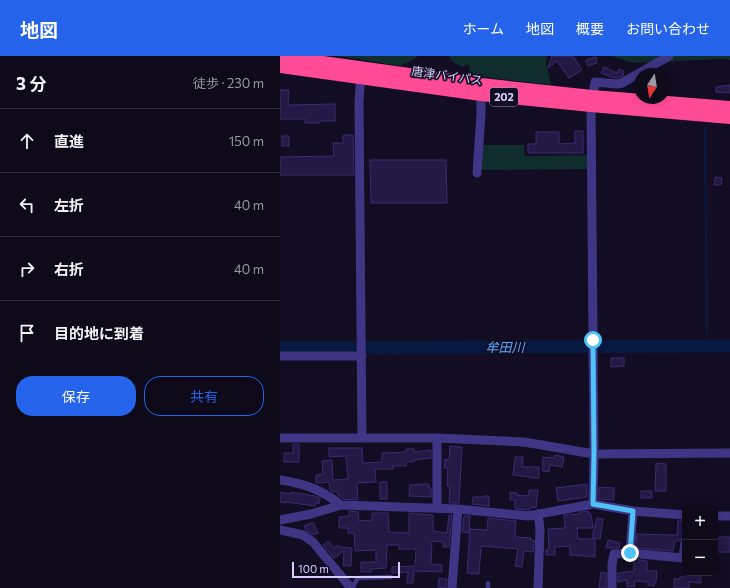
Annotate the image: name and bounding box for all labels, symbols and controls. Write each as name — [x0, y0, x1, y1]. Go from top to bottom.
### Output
text: 地図 — [20, 18, 58, 41]
text: ホーム — [462, 20, 504, 37]
text: 地図 — [526, 20, 554, 37]
text: 概要 — [576, 20, 604, 37]
text: お問い合わせ — [626, 20, 710, 37]
street label: 唐津バイパス — [411, 63, 484, 87]
north arrow — [634, 68, 670, 104]
text: 3 分 — [16, 73, 46, 94]
text: 徒歩 · 230 m — [193, 75, 264, 91]
road number: 202 — [490, 88, 518, 106]
icon: ahead — [16, 130, 38, 152]
text: 直進 — [54, 132, 84, 150]
text: 150 m — [229, 133, 264, 149]
icon: left — [16, 194, 38, 216]
text: 左折 — [54, 196, 84, 214]
text: 40 m — [234, 197, 264, 213]
icon: right — [16, 258, 38, 280]
text: 右折 — [54, 260, 84, 278]
text: 40 m — [234, 261, 264, 277]
icon: arrive — [16, 322, 38, 344]
text: 目的地に到着 — [54, 324, 144, 342]
route start — [584, 331, 602, 349]
water label: 牟田川 — [485, 339, 526, 355]
button: 保存 — [16, 376, 136, 416]
button: 共有 — [144, 376, 264, 416]
map controls — [682, 504, 718, 576]
button: + — [682, 504, 718, 540]
button: − — [682, 540, 718, 576]
route end — [621, 544, 639, 562]
scale bar — [292, 560, 400, 579]
text: 100 m — [298, 562, 329, 575]

